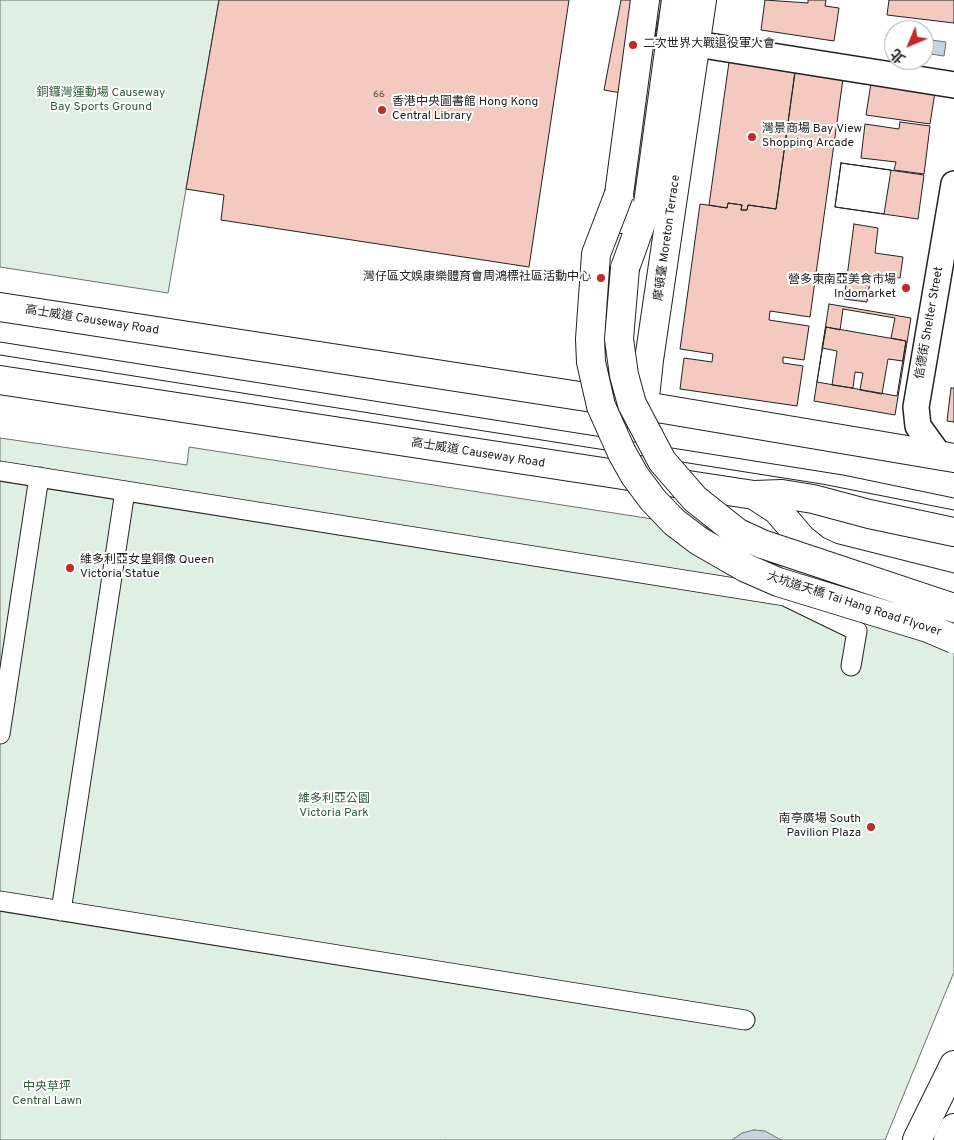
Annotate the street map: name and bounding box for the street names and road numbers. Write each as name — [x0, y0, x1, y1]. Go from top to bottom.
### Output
street label: 摩頓臺 Moreton Terrace — [652, 174, 684, 302]
street label: 信德街 Shelter Street — [913, 266, 947, 380]
street label: 高士威道 Causeway Road — [24, 303, 160, 339]
street label: 高士威道 Causeway Road — [410, 436, 546, 472]
street label: 大坑道天橋 Tai Hang Road Flyover — [765, 570, 943, 640]

